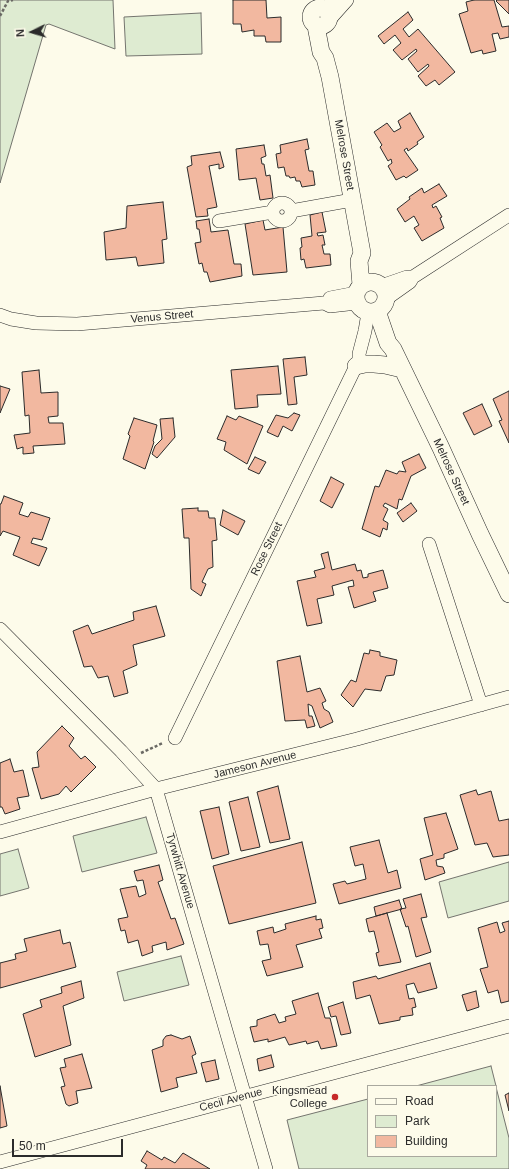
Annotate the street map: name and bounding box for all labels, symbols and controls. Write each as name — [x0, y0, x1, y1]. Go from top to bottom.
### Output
north arrow — [12, 12, 52, 52]
text: N — [14, 29, 26, 38]
street label: Melrose Street — [331, 119, 357, 191]
street label: Venus Street — [130, 308, 194, 326]
street label: Melrose Street — [430, 437, 472, 507]
street label: Rose Street — [248, 520, 286, 578]
street label: Jameson Avenue — [212, 748, 298, 782]
street label: Tyrwhitt Avenue — [163, 832, 197, 910]
place label: Kingsmead College — [272, 1084, 327, 1110]
street label: Cecil Avenue — [198, 1085, 264, 1115]
legend — [367, 1085, 497, 1157]
marker: Kingsmead College — [330, 1092, 340, 1102]
text: Road — [405, 1094, 434, 1108]
text: Park — [405, 1114, 430, 1128]
scale bar — [14, 1131, 125, 1157]
text: Building — [405, 1134, 448, 1148]
text: 50 m — [19, 1139, 46, 1153]

